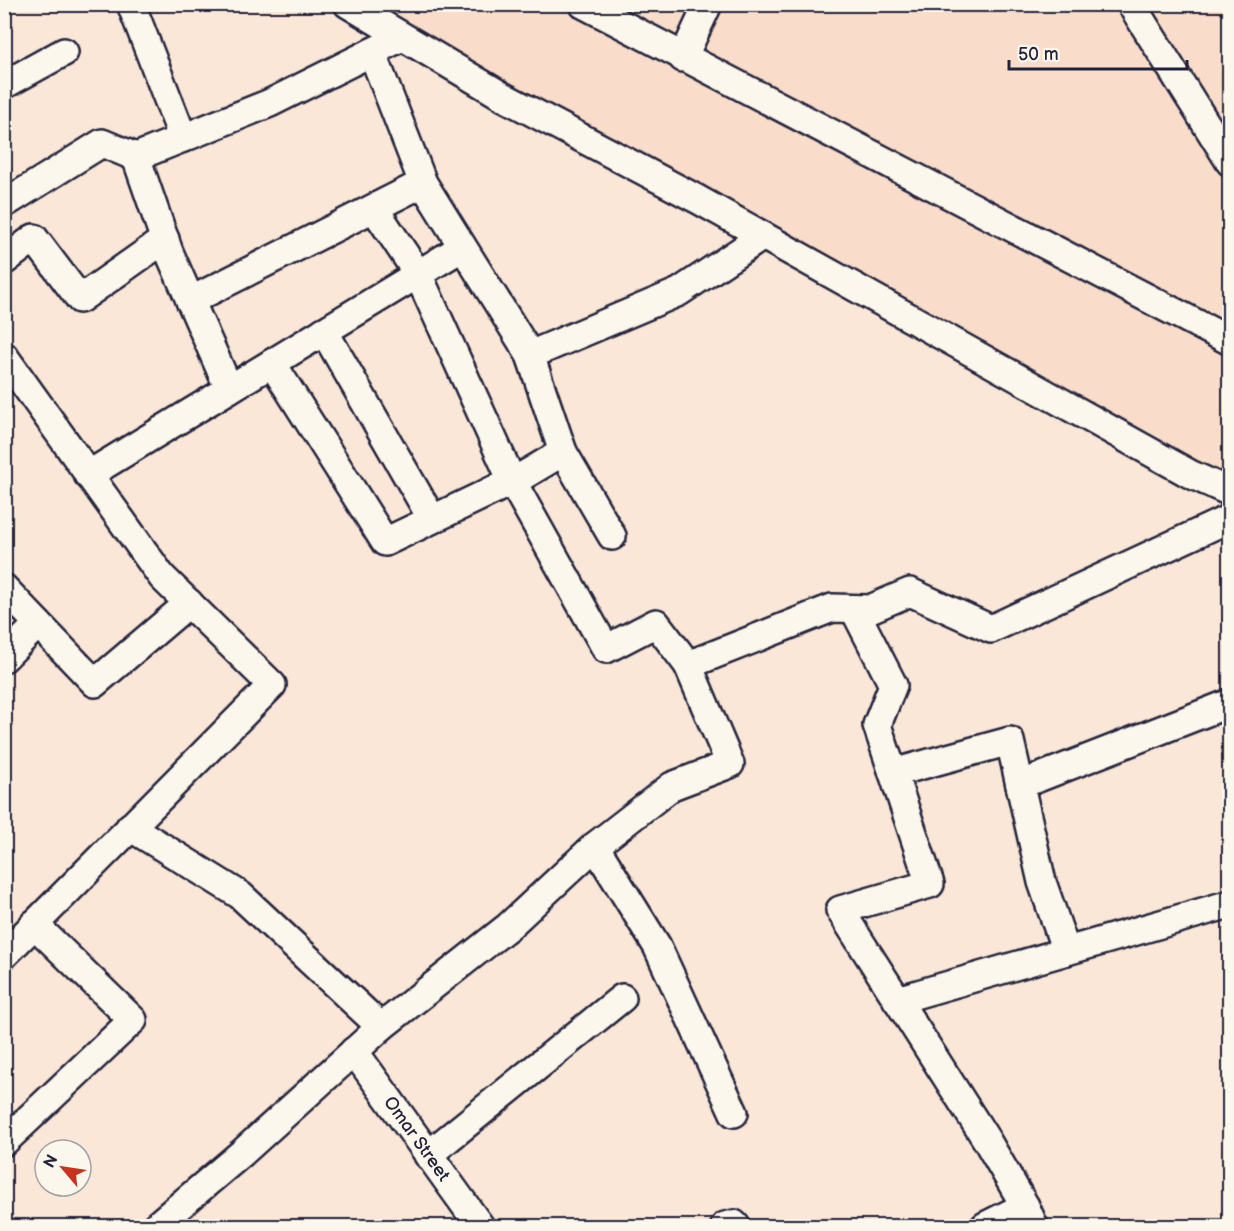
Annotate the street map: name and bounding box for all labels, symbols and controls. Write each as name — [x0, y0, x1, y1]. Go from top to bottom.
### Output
scale bar — [1009, 33, 1188, 71]
text: 50 m — [1018, 44, 1059, 65]
street label: Omar Street — [380, 1092, 455, 1185]
north arrow — [33, 1138, 93, 1198]
text: N — [40, 1152, 62, 1171]

